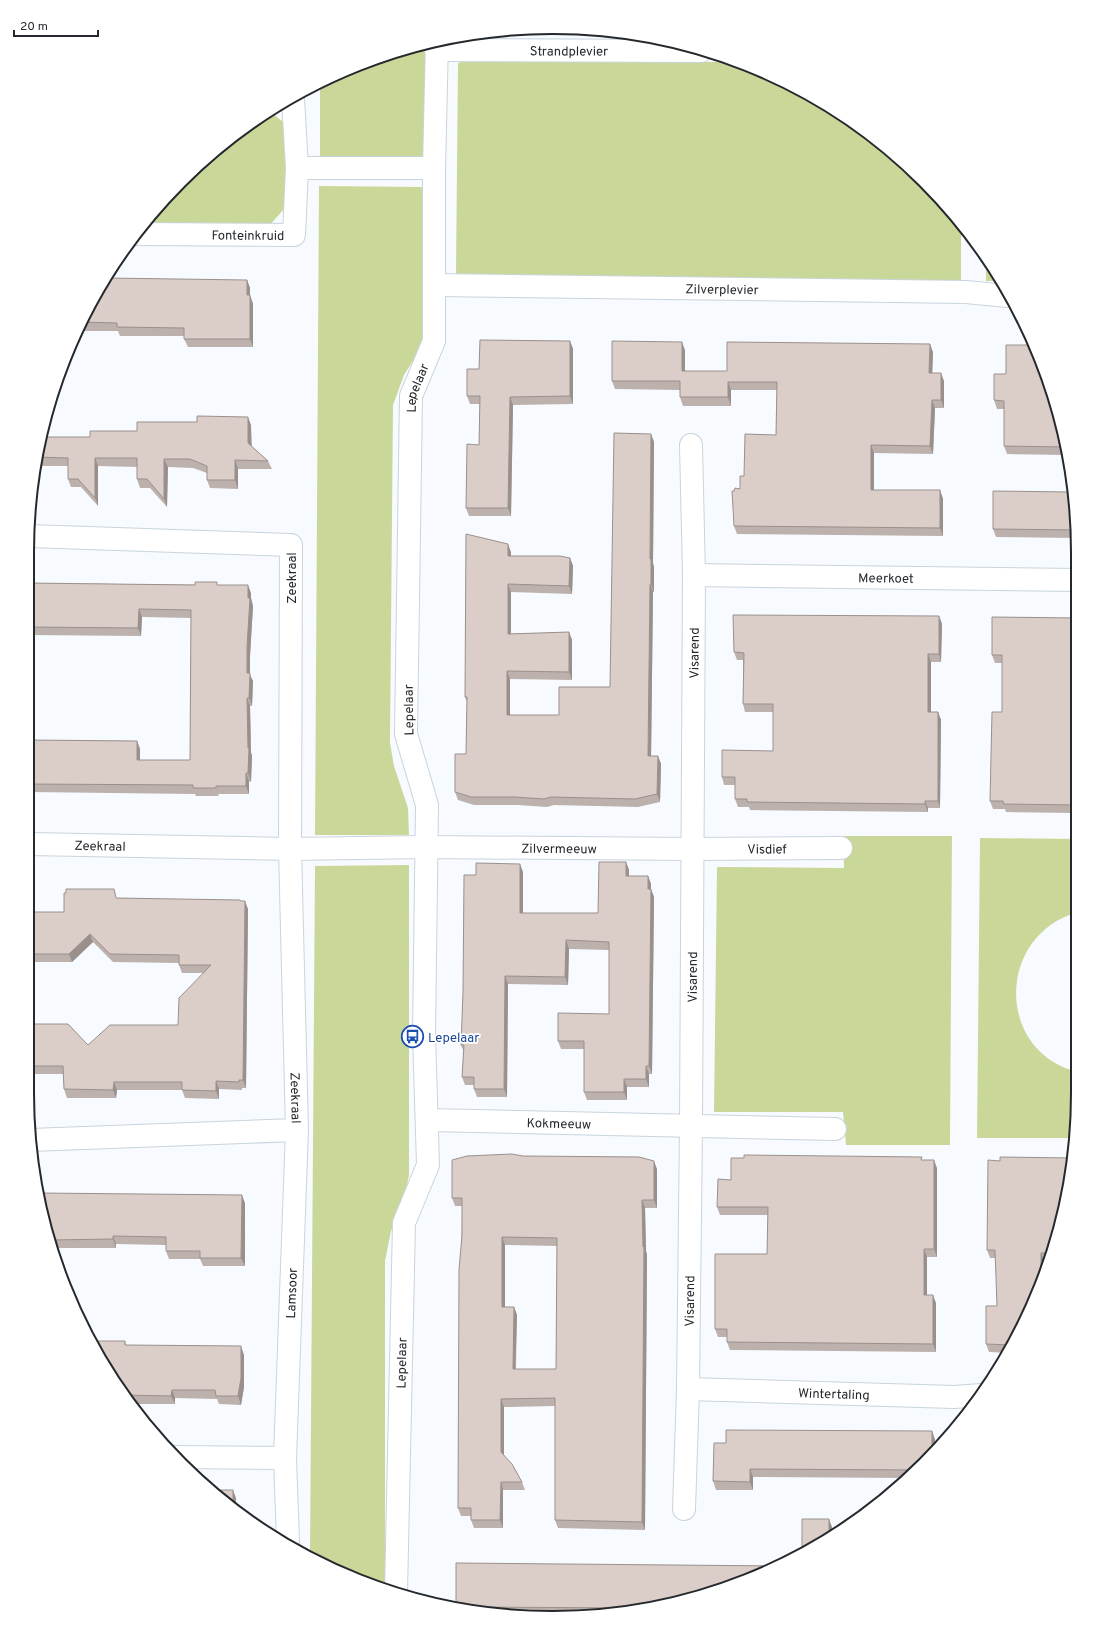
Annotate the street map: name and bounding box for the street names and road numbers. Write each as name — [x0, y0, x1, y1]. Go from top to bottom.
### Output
street label: Strandplevier — [530, 44, 608, 61]
street label: Fonteinkruid — [211, 228, 285, 245]
street label: Zilverplevier — [685, 282, 759, 299]
street label: Lepelaar — [405, 362, 434, 413]
street label: Zeekraal — [285, 552, 301, 604]
street label: Meerkoet — [858, 571, 914, 588]
street label: Visarend — [687, 627, 704, 679]
street label: Lepelaar — [402, 684, 418, 736]
street label: Zeekraal — [74, 839, 126, 856]
street label: Zilvermeeuw — [521, 842, 597, 858]
street label: Visdief — [747, 842, 787, 859]
street label: Visarend — [686, 951, 702, 1003]
street label: Zeekraal — [286, 1072, 303, 1124]
street label: Kokmeeuw — [526, 1116, 591, 1134]
street label: Lamsoor — [284, 1267, 302, 1319]
street label: Visarend — [683, 1275, 699, 1327]
street label: Lepelaar — [394, 1337, 412, 1389]
street label: Wintertaling — [798, 1386, 870, 1404]

